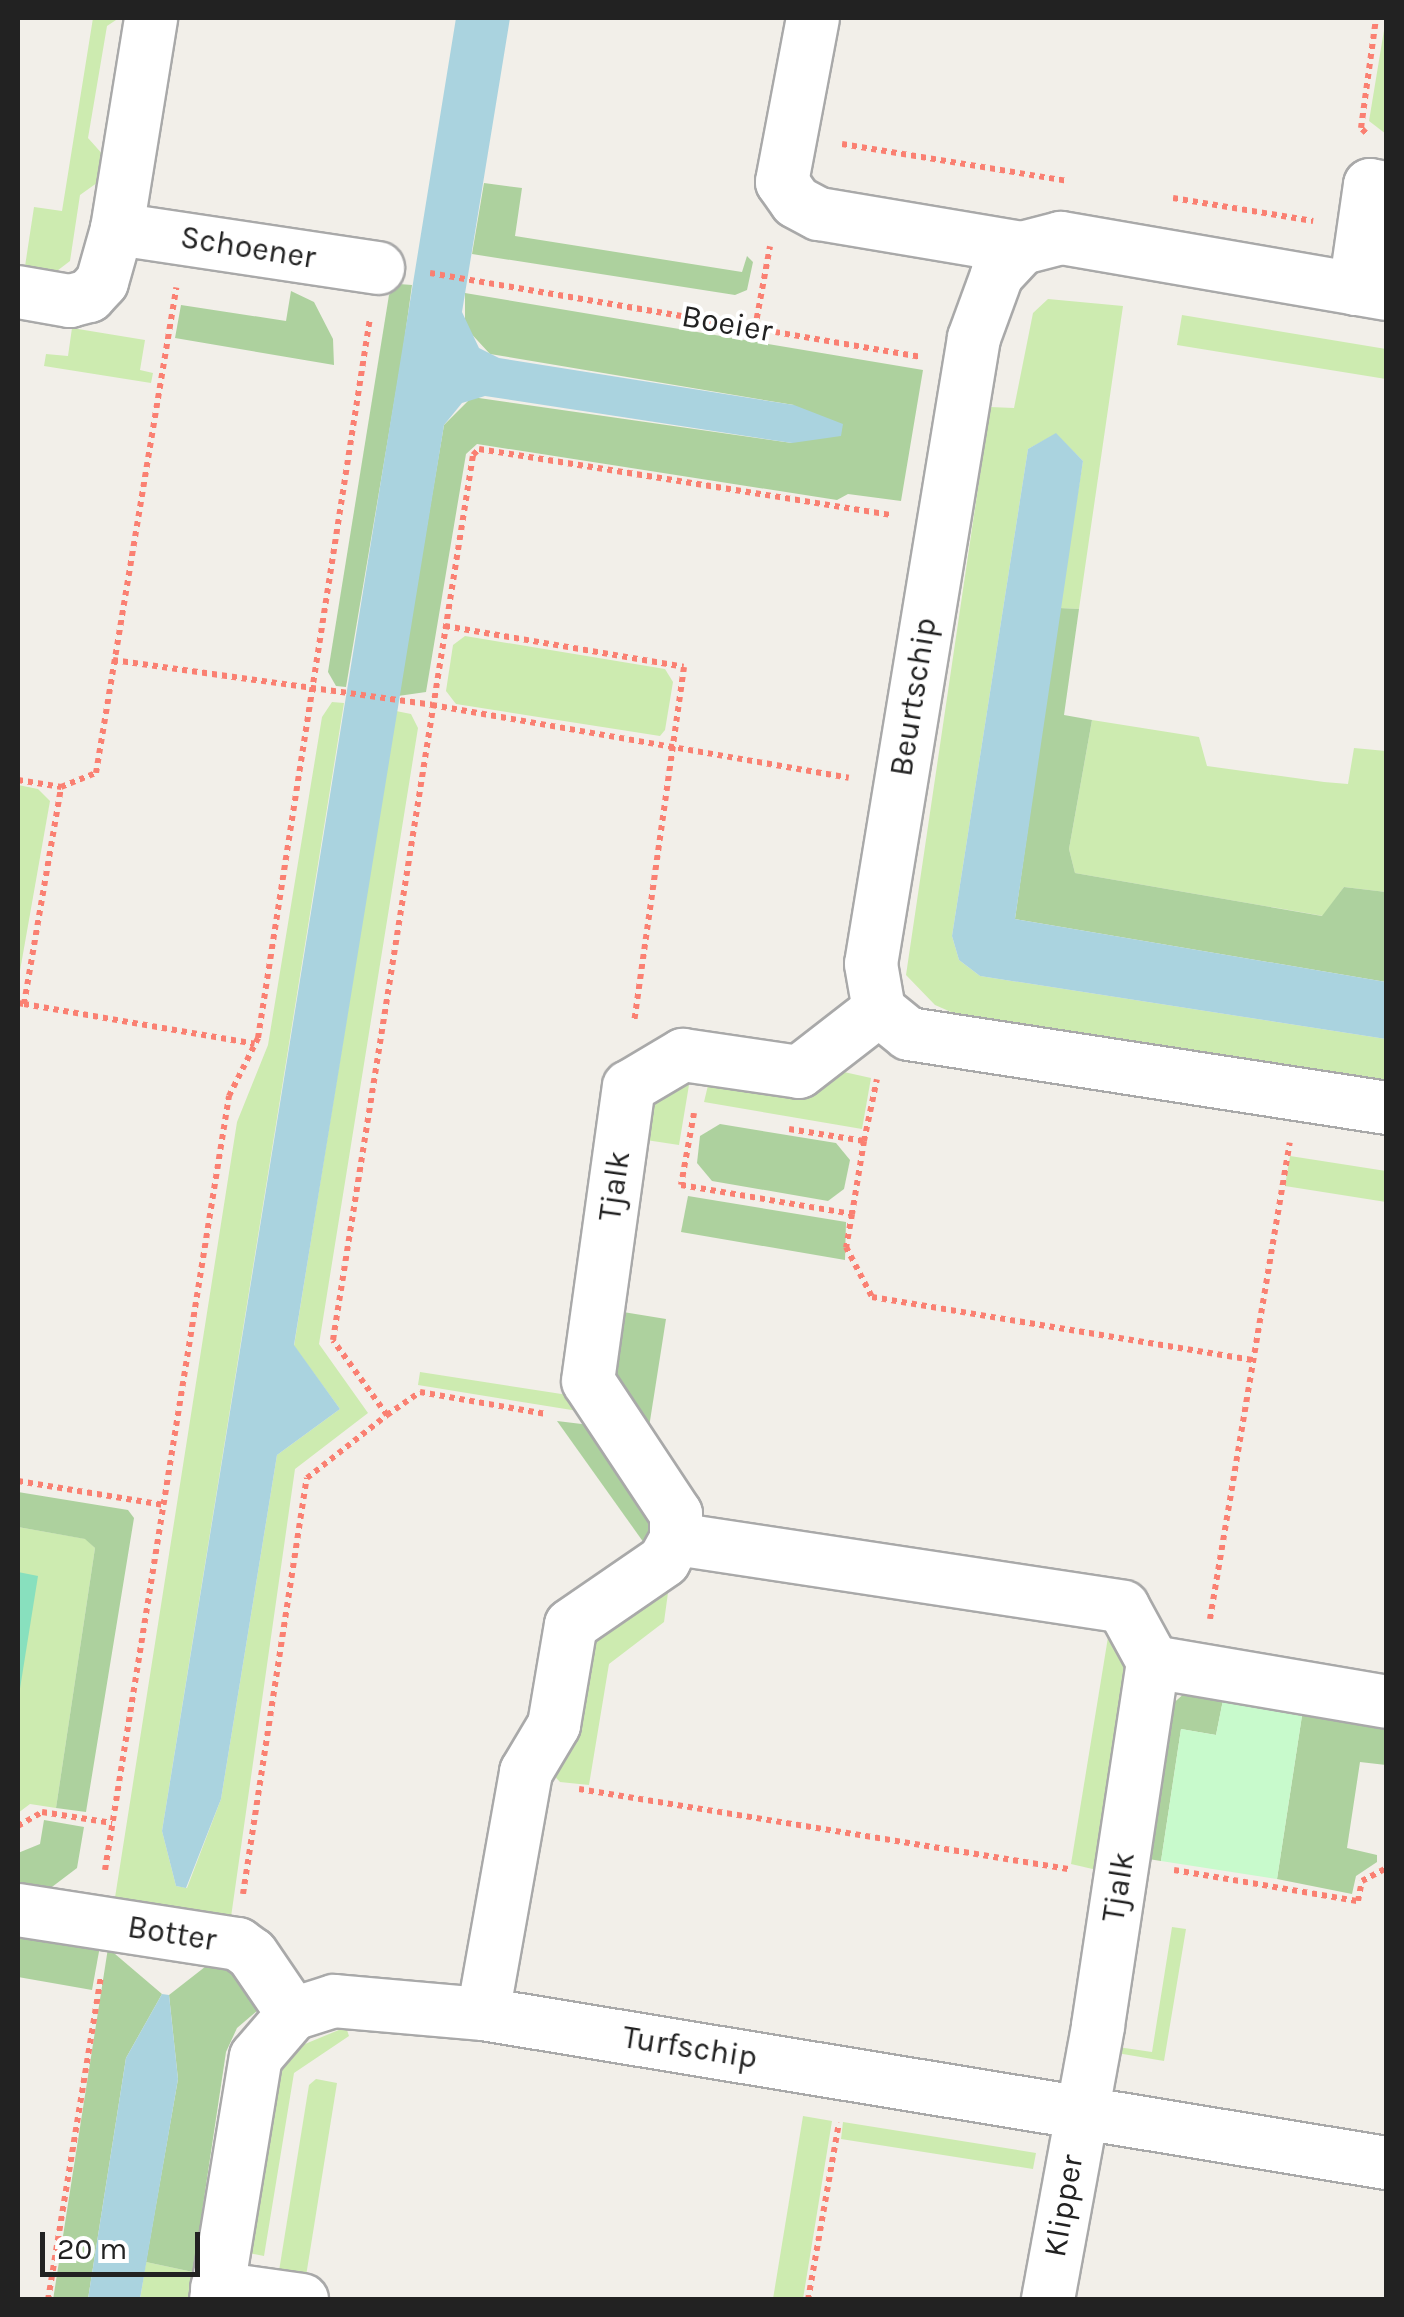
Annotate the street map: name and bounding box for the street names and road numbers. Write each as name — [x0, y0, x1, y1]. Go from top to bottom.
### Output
street label: Schoener — [178, 218, 318, 278]
street label: Boeier — [679, 297, 775, 351]
street label: Beurtschip — [883, 615, 945, 779]
street label: Tjalk — [591, 1148, 639, 1224]
street label: Tjalk — [1095, 1849, 1143, 1925]
street label: Botter — [125, 1908, 219, 1960]
street label: Turfschip — [620, 2018, 760, 2078]
street label: Klipper — [1036, 2152, 1092, 2260]

